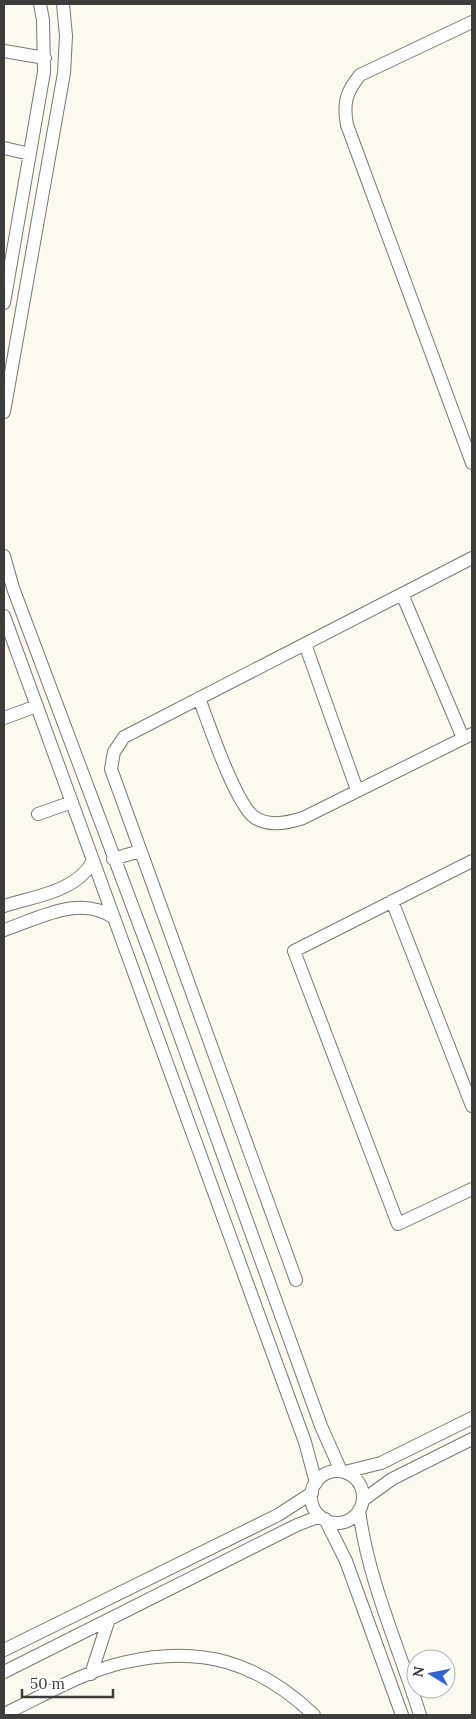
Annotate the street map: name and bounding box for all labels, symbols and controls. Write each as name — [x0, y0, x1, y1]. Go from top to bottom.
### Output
north arrow — [406, 1649, 456, 1699]
text: N — [408, 1665, 428, 1679]
scale bar — [22, 1666, 114, 1698]
text: 50 m — [30, 1674, 65, 1693]

